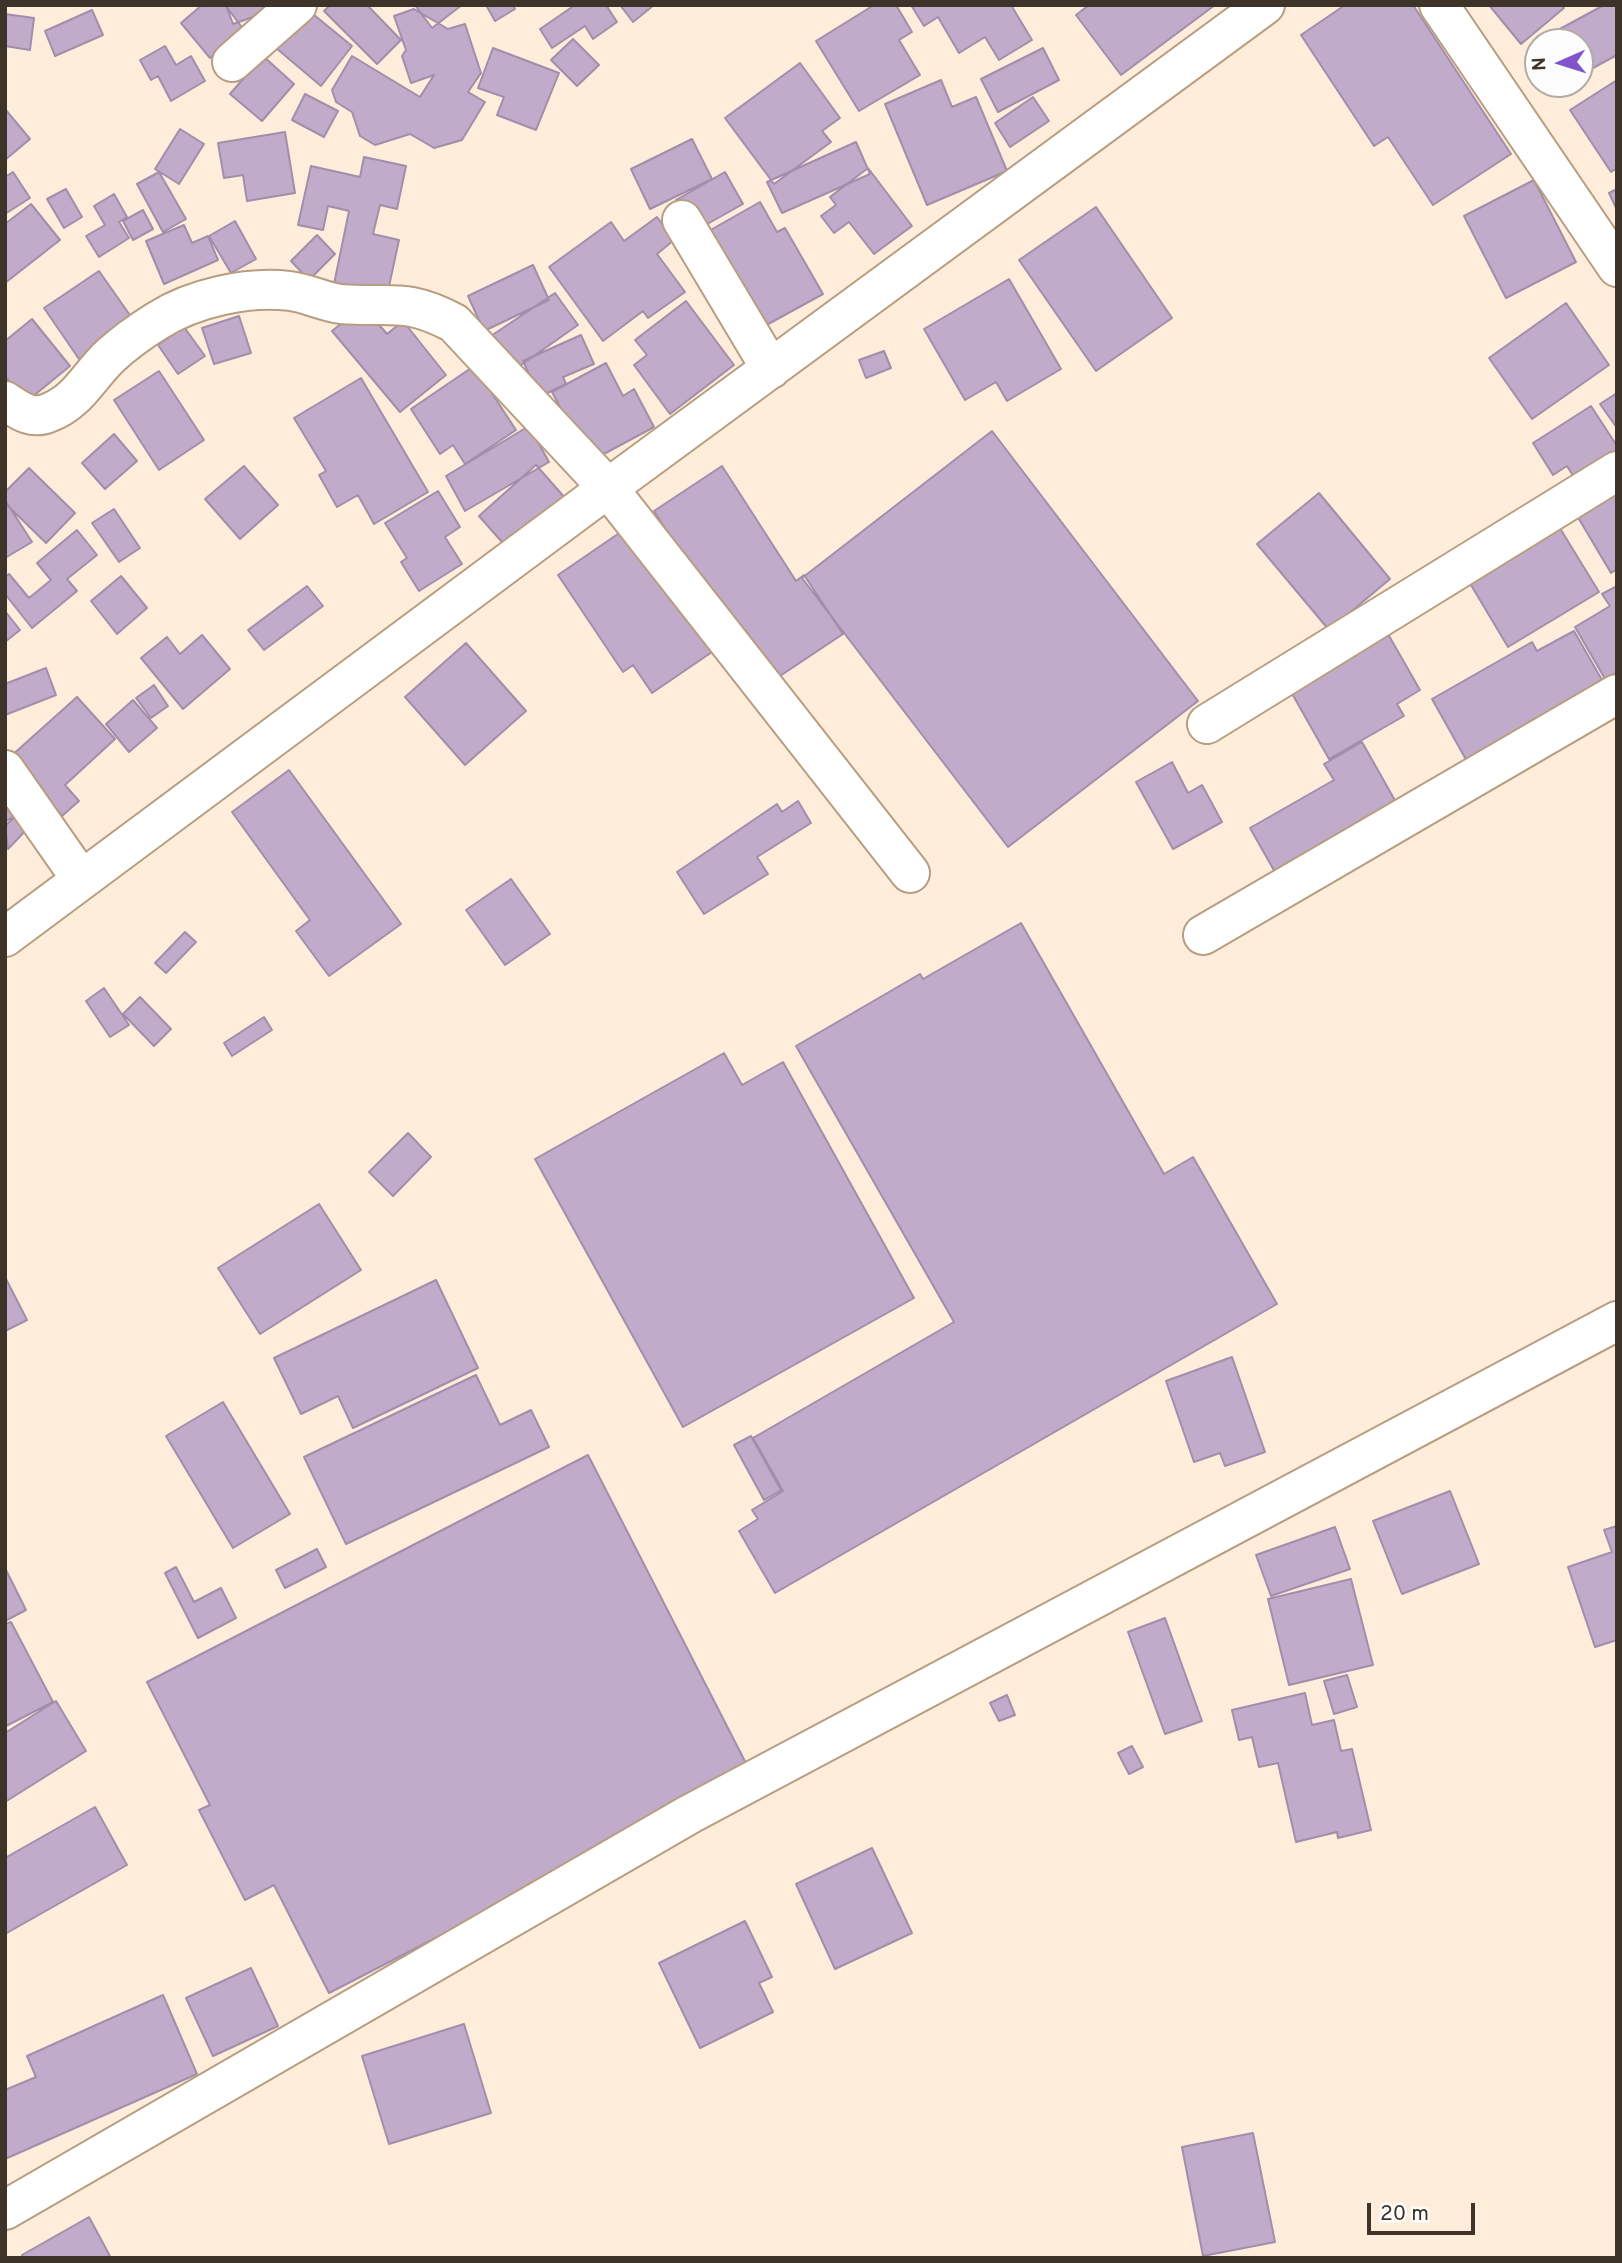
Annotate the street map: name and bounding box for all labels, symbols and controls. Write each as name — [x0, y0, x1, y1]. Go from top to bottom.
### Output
north arrow — [1524, 28, 1594, 98]
text: N — [1528, 57, 1552, 71]
scale bar — [1370, 2190, 1478, 2234]
text: 20 m — [1380, 2201, 1429, 2228]

